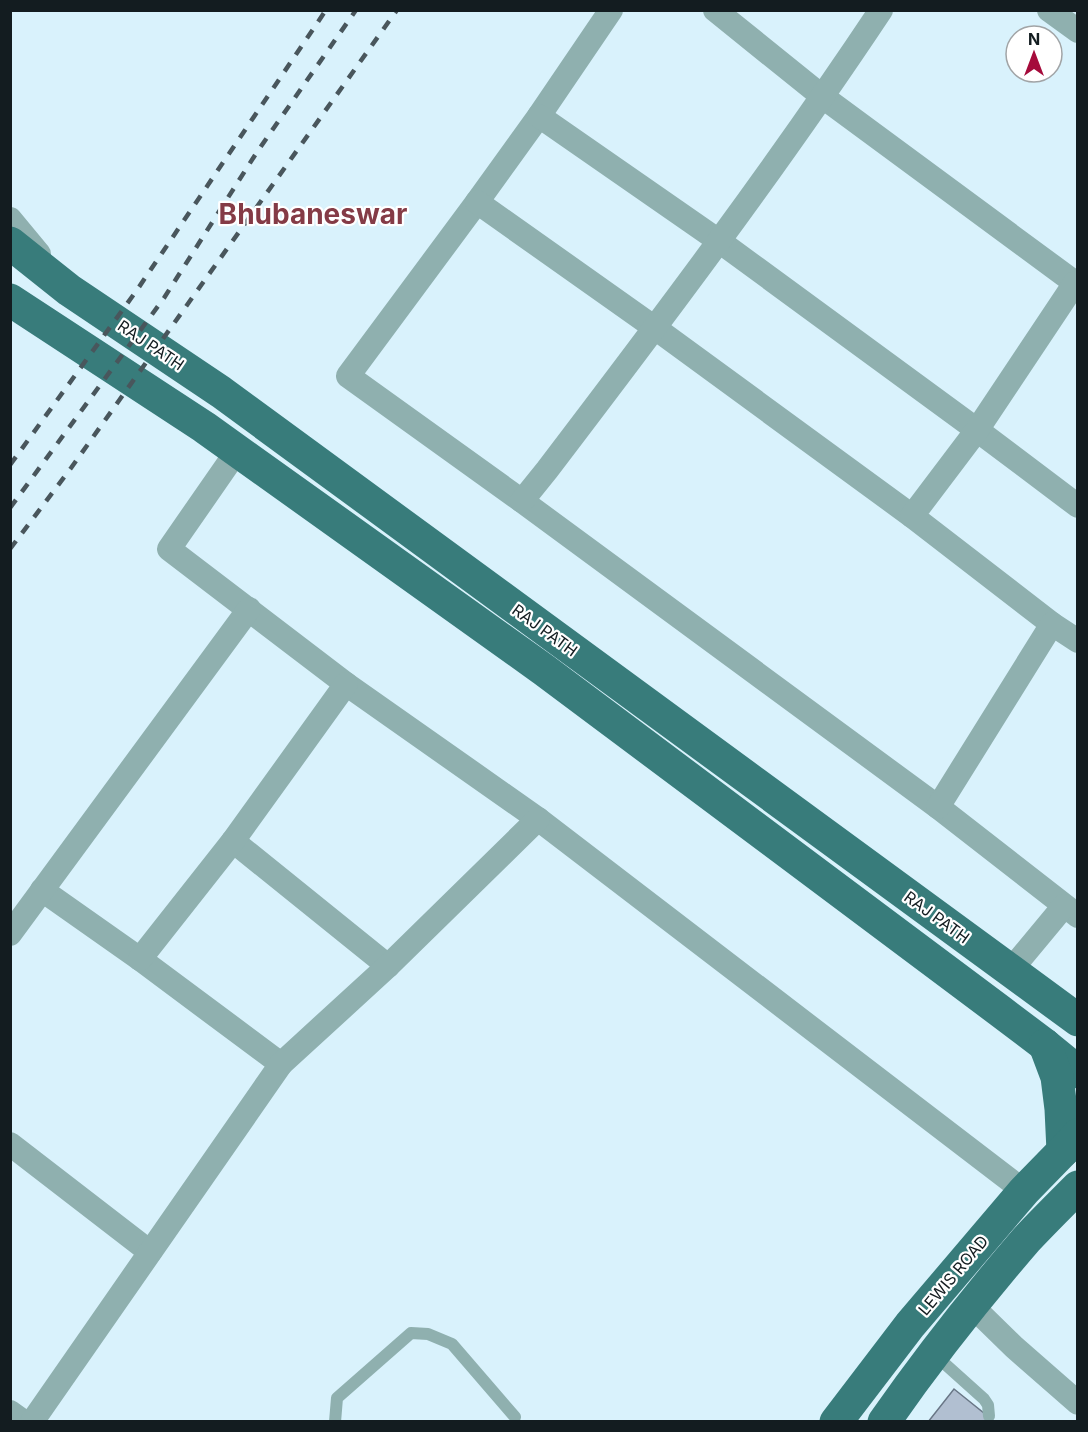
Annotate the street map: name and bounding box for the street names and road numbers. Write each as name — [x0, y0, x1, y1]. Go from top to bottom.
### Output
street label: RAJ PATH — [114, 315, 188, 375]
street label: RAJ PATH — [508, 600, 582, 660]
street label: RAJ PATH — [900, 887, 974, 947]
street label: LEWIS ROAD — [914, 1231, 992, 1319]

